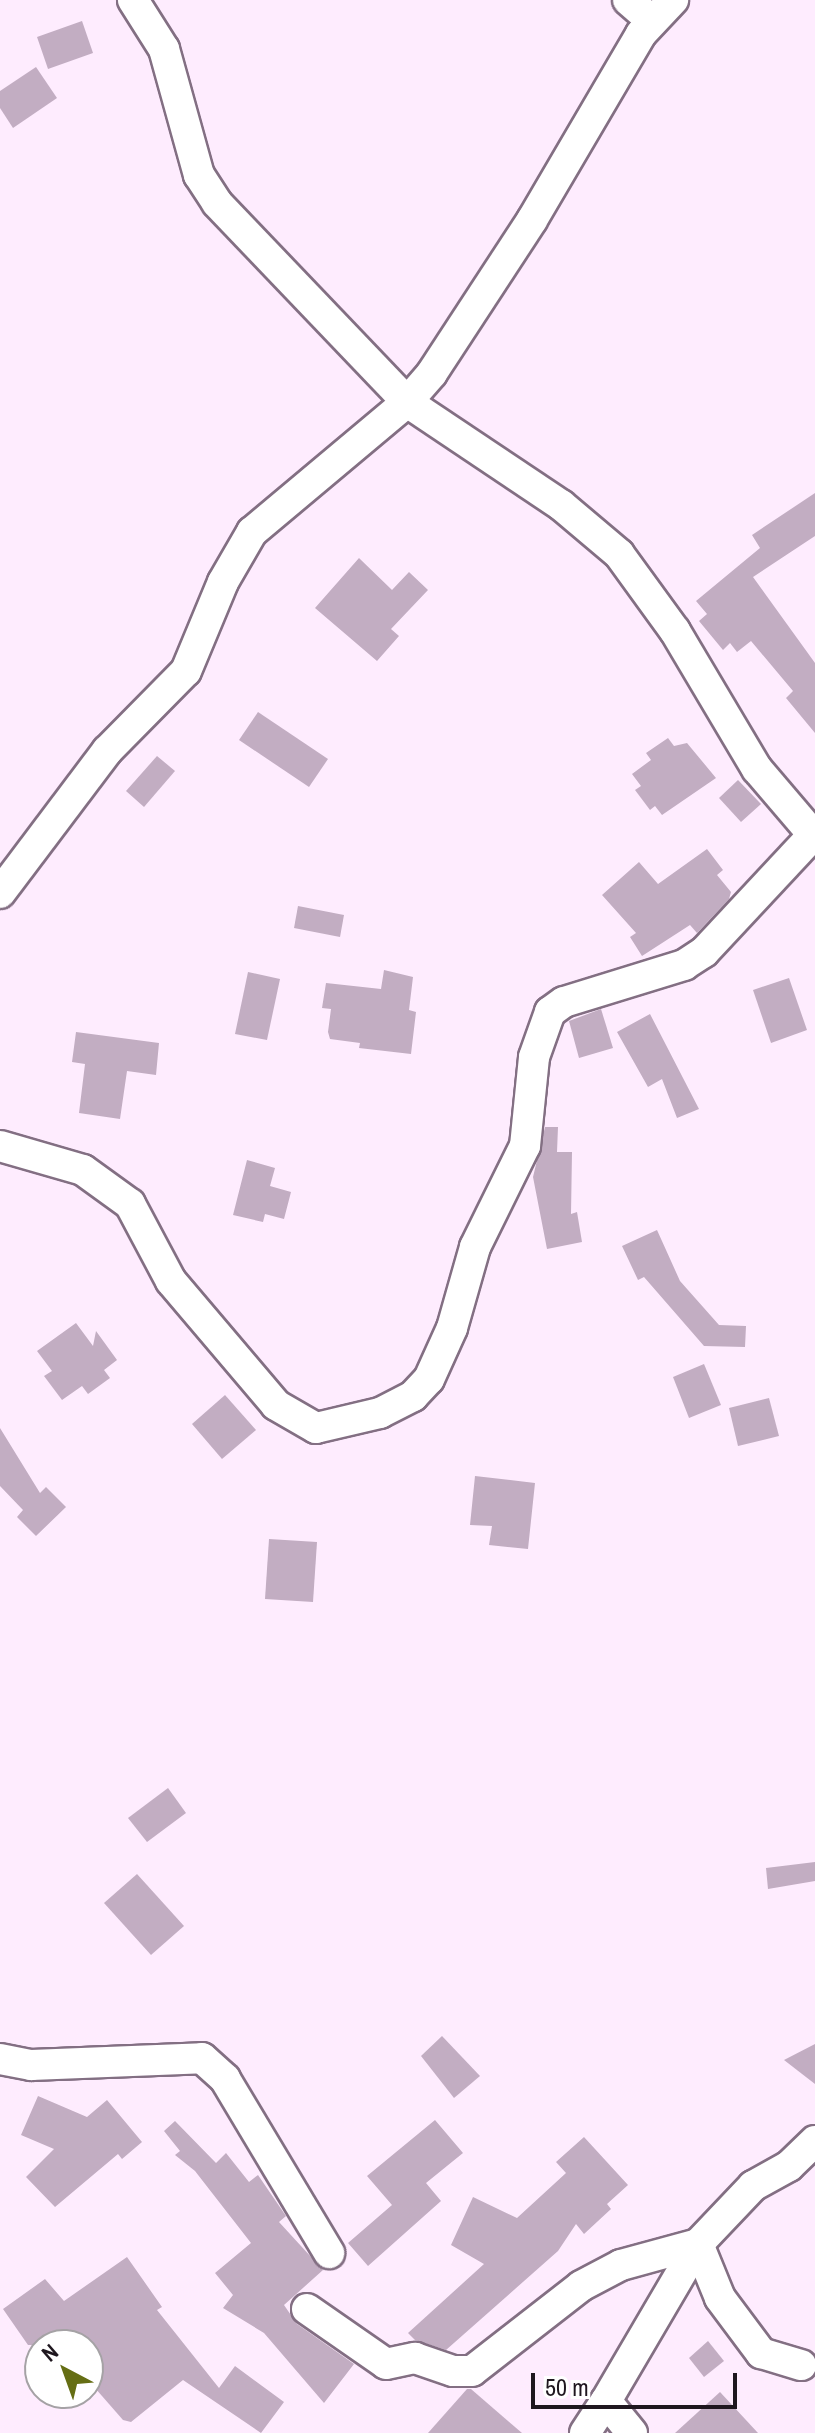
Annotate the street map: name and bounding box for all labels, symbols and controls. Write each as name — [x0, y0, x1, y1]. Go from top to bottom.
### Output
north arrow — [24, 2329, 104, 2409]
text: N — [35, 2337, 64, 2368]
scale bar — [535, 2357, 741, 2407]
text: 50 m — [545, 2371, 589, 2403]

